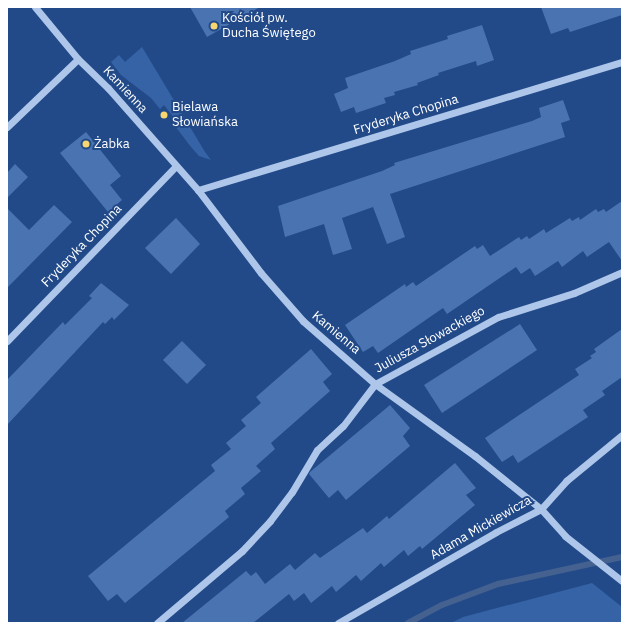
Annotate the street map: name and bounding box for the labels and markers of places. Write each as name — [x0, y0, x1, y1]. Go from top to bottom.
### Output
place label: Kościół pw. Ducha Świętego — [222, 11, 316, 42]
marker: Kościół pw. Ducha Świętego — [209, 21, 219, 31]
place label: Bielawa Słowiańska — [172, 100, 238, 131]
marker: Bielawa Słowiańska — [159, 110, 169, 120]
place label: Żabka — [94, 136, 130, 152]
marker: Żabka — [81, 139, 91, 149]

